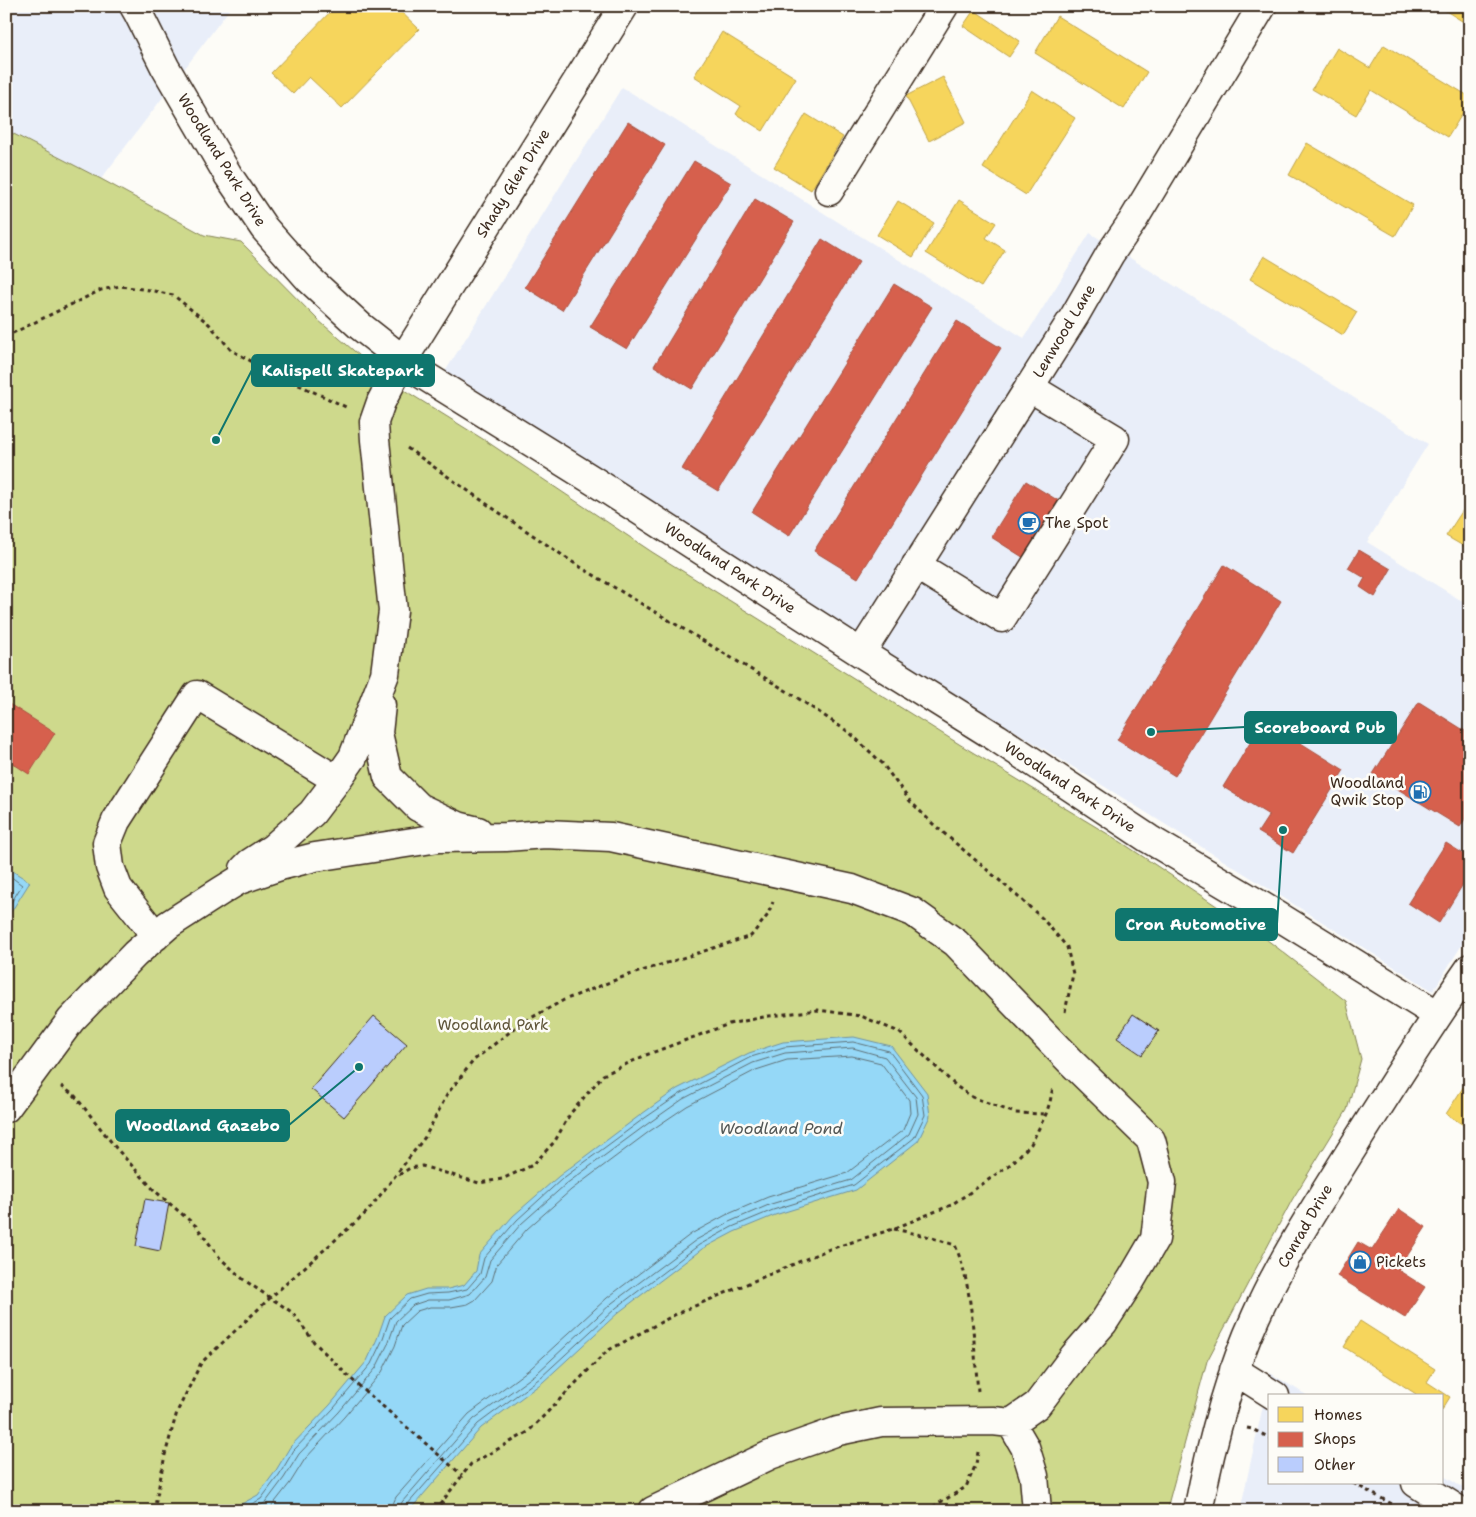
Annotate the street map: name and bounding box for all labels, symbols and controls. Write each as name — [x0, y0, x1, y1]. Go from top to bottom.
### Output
street label: Woodland Park Drive — [173, 90, 271, 230]
street label: Shady Glen Drive — [471, 125, 555, 241]
street label: Lenwood Lane — [1028, 280, 1100, 382]
callout: Kalispell Skatepark — [252, 355, 434, 386]
text: Kalispell Skatepark — [262, 360, 424, 381]
cafe icon: The Spot — [1017, 511, 1041, 535]
place label: The Spot — [1045, 513, 1108, 533]
street label: Woodland Park Drive — [660, 518, 800, 618]
callout: Scoreboard Pub — [1245, 712, 1396, 743]
text: Scoreboard Pub — [1254, 717, 1386, 738]
street label: Woodland Park Drive — [1000, 737, 1140, 837]
place label: Woodland Qwik Stop — [1330, 773, 1404, 810]
fuel station icon: Woodland Qwik Stop — [1408, 780, 1432, 804]
callout: Cron Automotive — [1116, 909, 1277, 940]
text: Cron Automotive — [1126, 914, 1267, 935]
park label: Woodland Park — [437, 1015, 549, 1035]
callout: Woodland Gazebo — [116, 1110, 289, 1141]
text: Woodland Gazebo — [126, 1115, 280, 1136]
water label: Woodland Pond — [719, 1118, 844, 1139]
street label: Conrad Drive — [1273, 1180, 1337, 1272]
shop icon: Pickets — [1348, 1250, 1372, 1274]
place label: Pickets — [1376, 1252, 1426, 1272]
legend — [1268, 1394, 1444, 1484]
text: Homes — [1314, 1405, 1362, 1425]
text: Shops — [1314, 1429, 1356, 1449]
text: Other — [1314, 1455, 1356, 1475]

